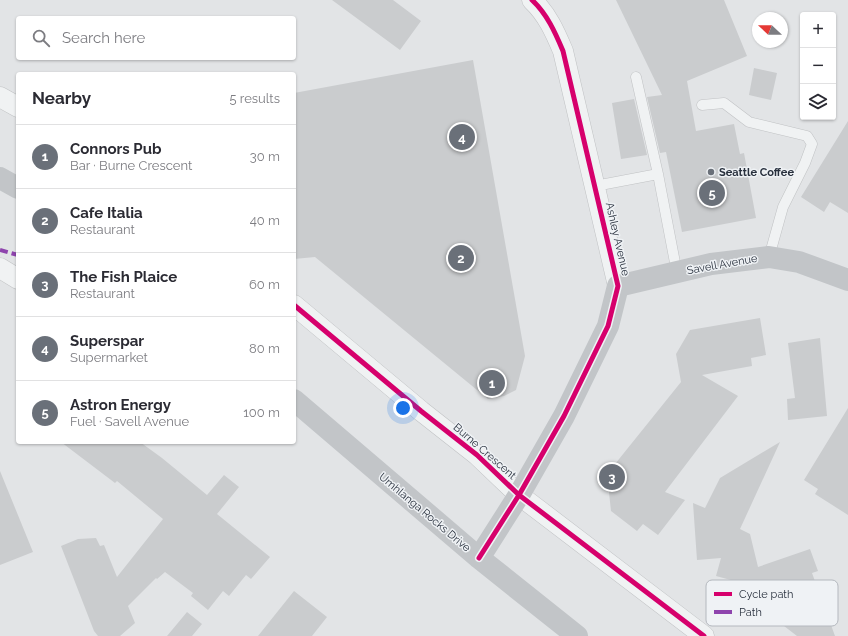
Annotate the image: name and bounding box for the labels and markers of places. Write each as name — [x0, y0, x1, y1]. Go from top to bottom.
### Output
pin: 4 — [449, 122, 475, 152]
place label: Seattle Coffee — [719, 166, 794, 179]
marker: Seattle Coffee — [706, 167, 716, 177]
pin: 5 — [699, 178, 725, 208]
pin: 2 — [448, 243, 474, 273]
pin: 1 — [479, 368, 505, 398]
pin: 3 — [599, 462, 625, 492]

